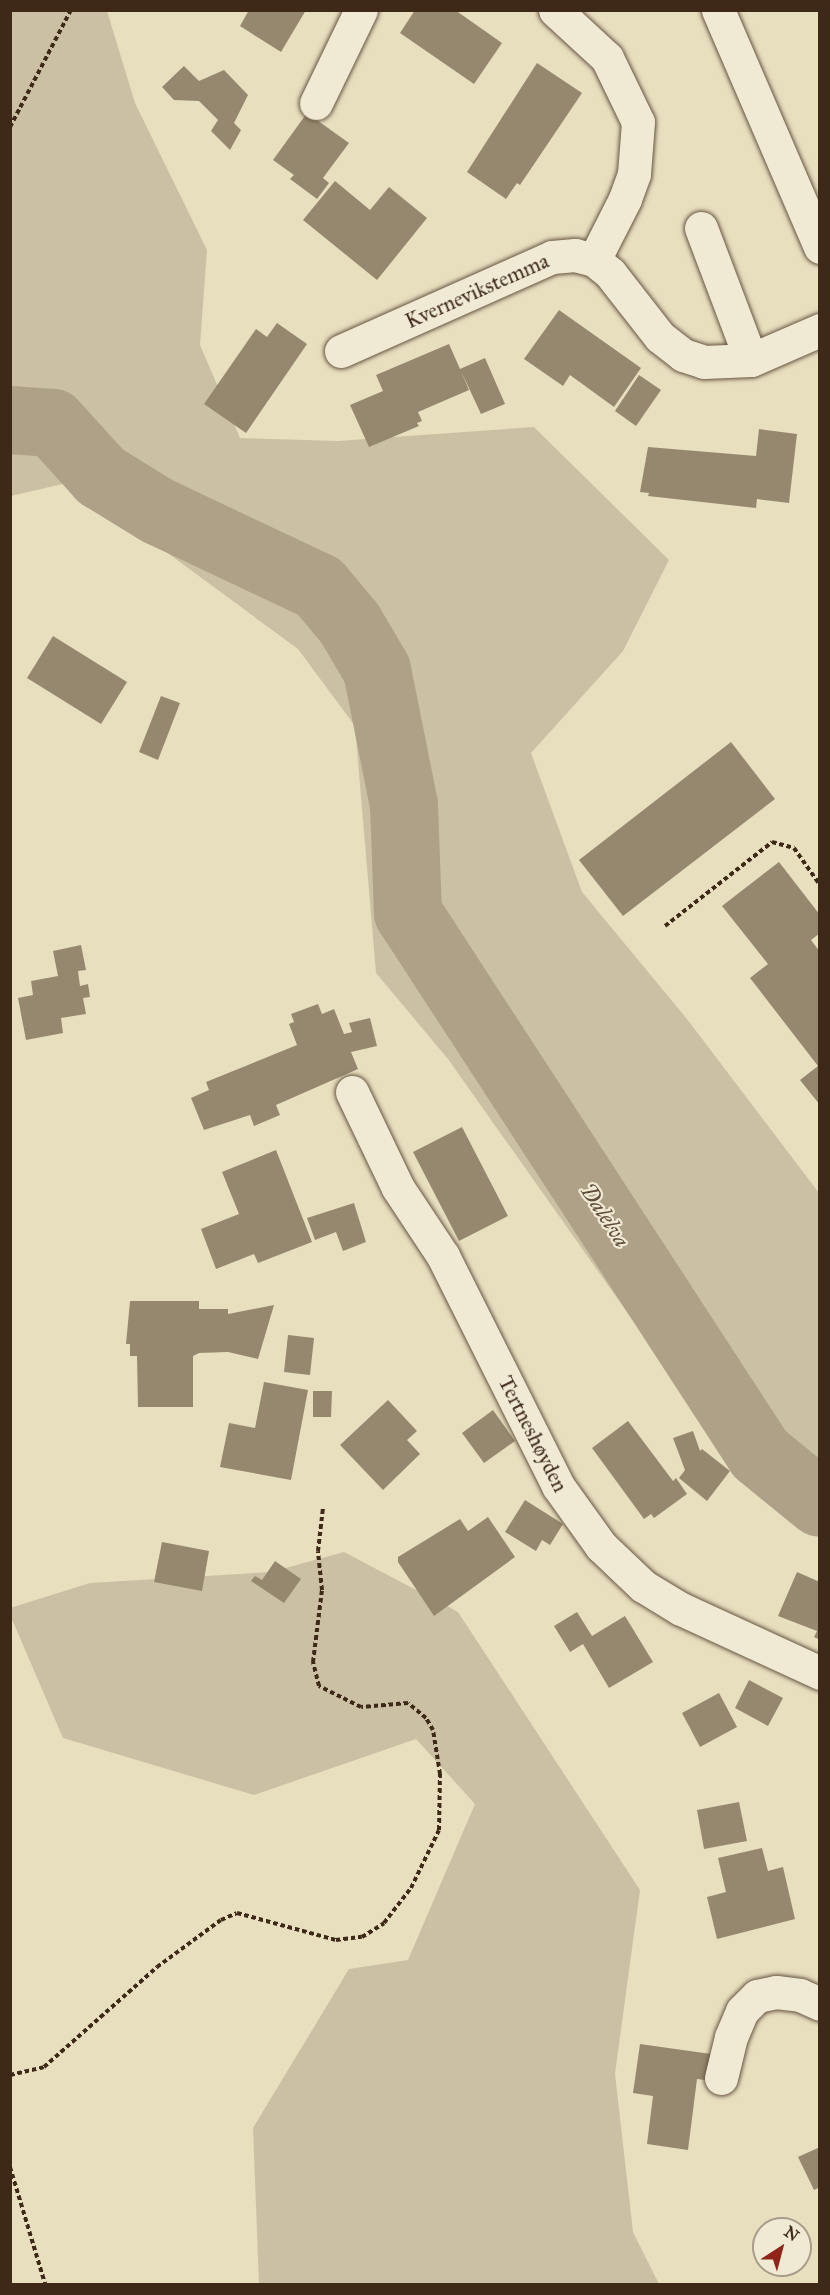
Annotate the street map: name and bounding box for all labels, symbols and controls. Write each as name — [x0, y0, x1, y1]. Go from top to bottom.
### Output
street label: Kvernevikstemma — [401, 248, 553, 334]
water label: Dalelva — [575, 1178, 635, 1252]
street label: Tertneshøyden — [493, 1372, 573, 1496]
north arrow — [752, 2217, 812, 2277]
text: N — [781, 2222, 803, 2245]

